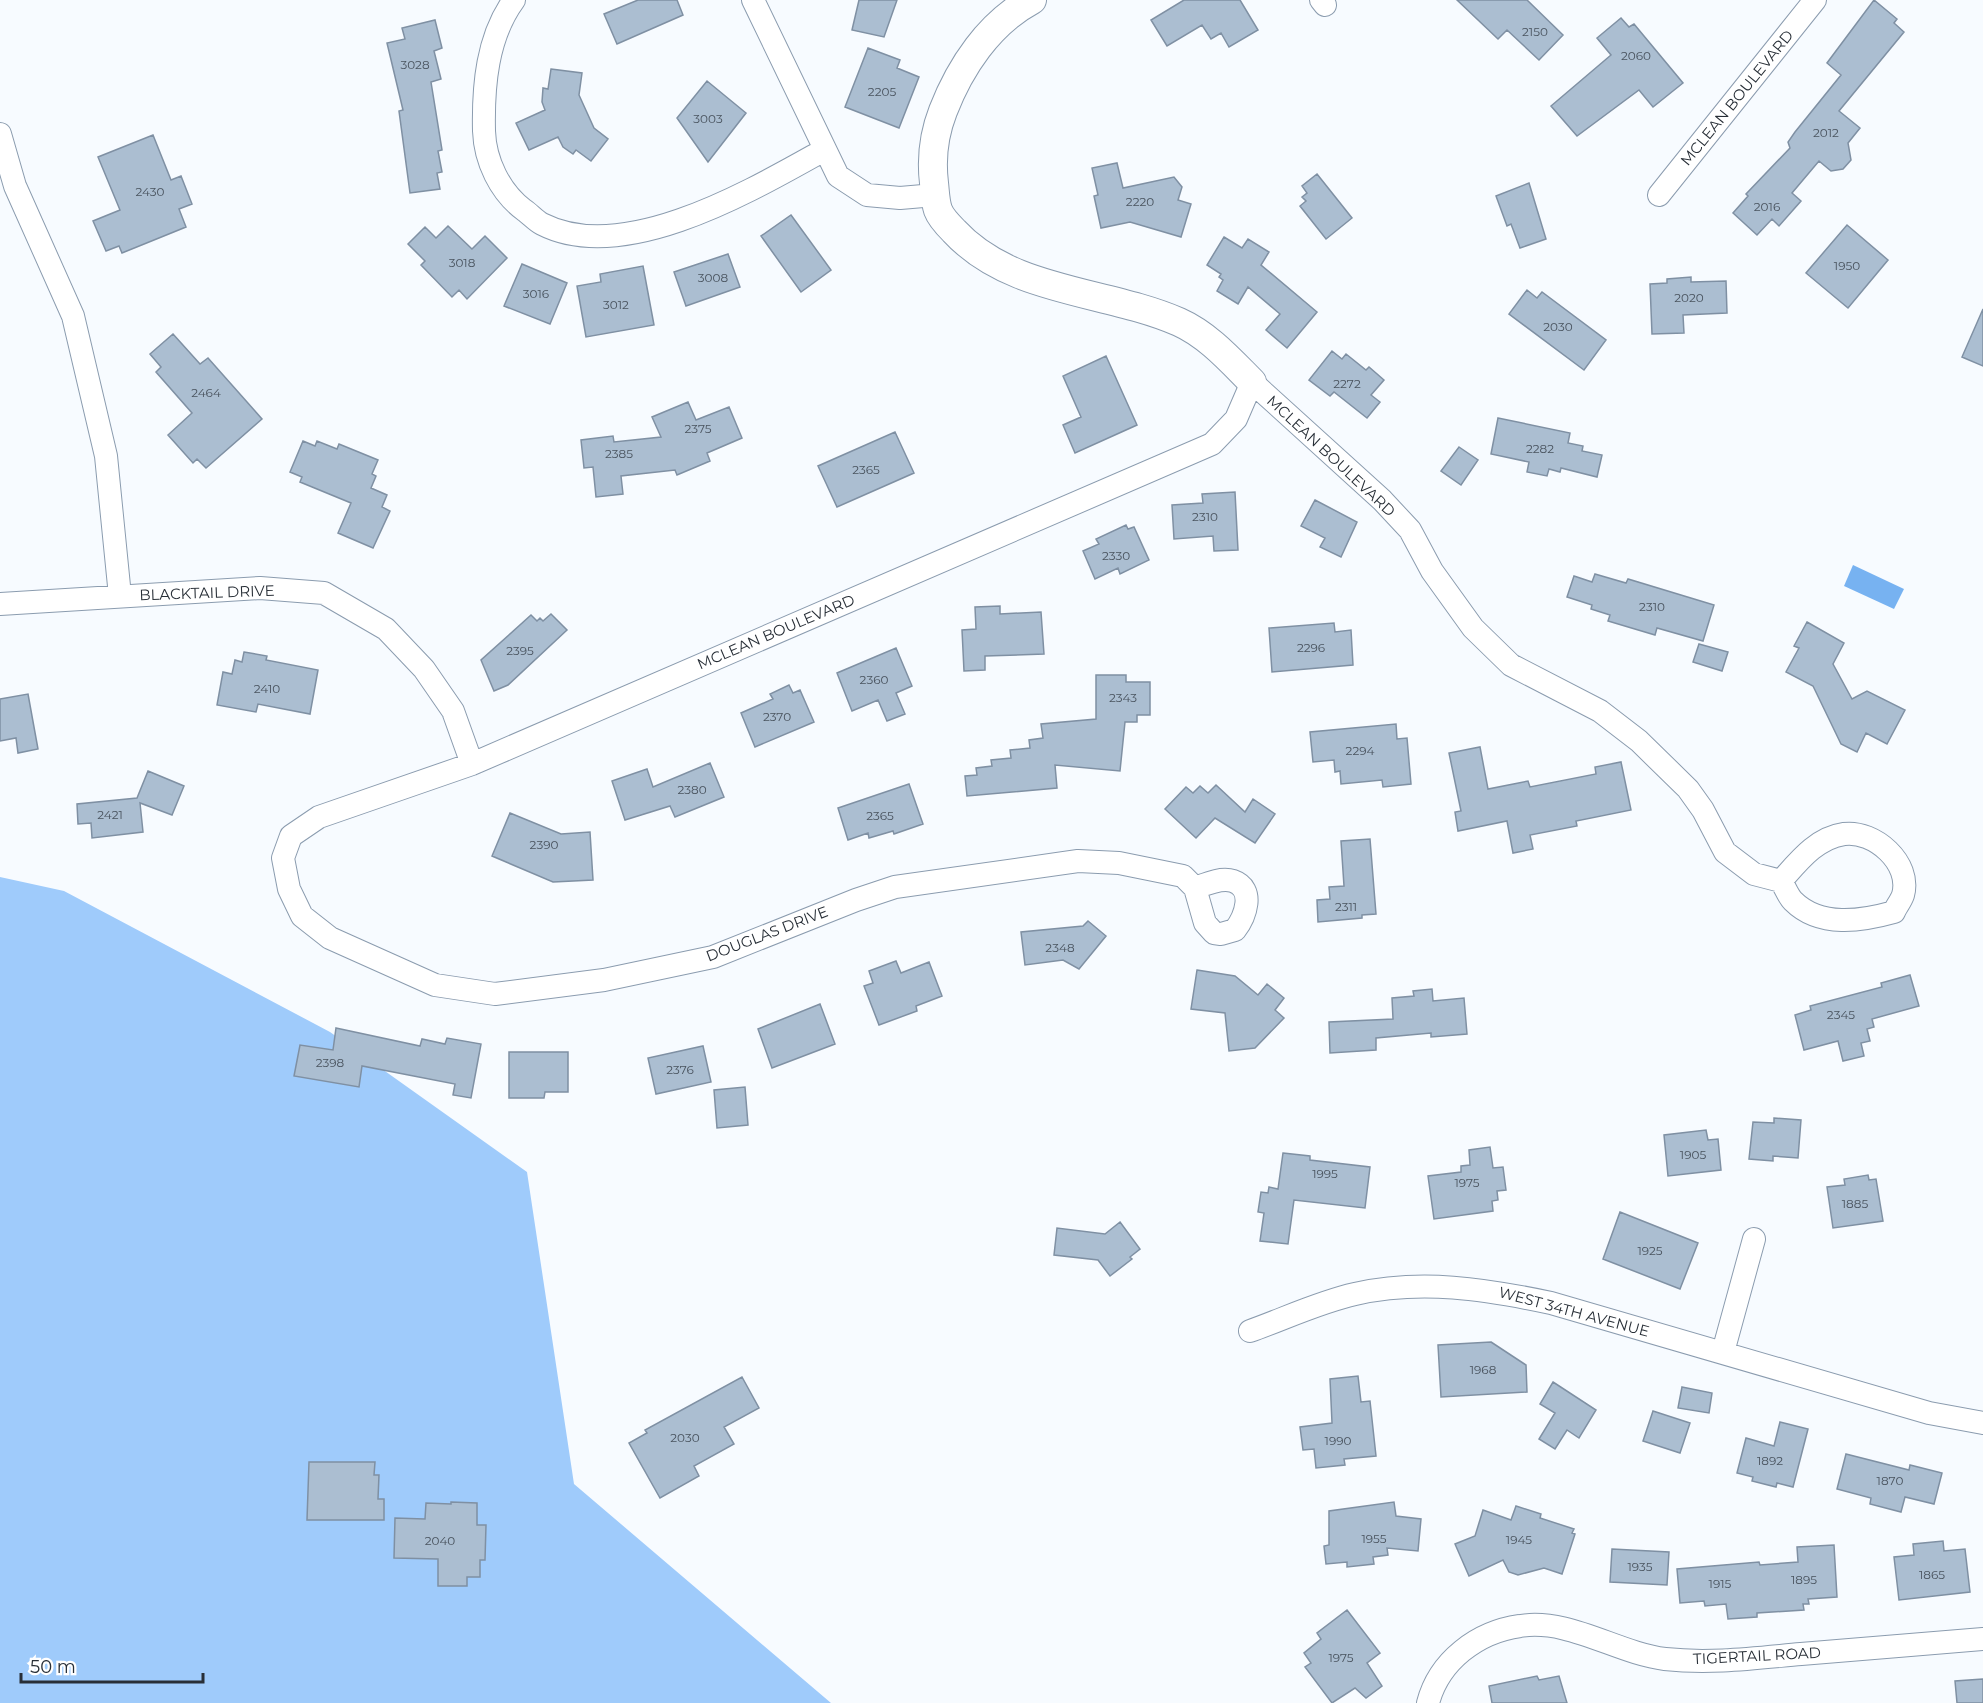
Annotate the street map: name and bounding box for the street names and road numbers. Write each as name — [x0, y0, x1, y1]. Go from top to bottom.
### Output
street label: MCLEAN BOULEVARD — [1676, 26, 1797, 169]
street label: MCLEAN BOULEVARD — [1263, 391, 1400, 520]
street label: BLACKTAIL DRIVE — [139, 581, 275, 604]
street label: MCLEAN BOULEVARD — [694, 590, 857, 673]
street label: DOUGLAS DRIVE — [703, 902, 830, 966]
street label: WEST 34TH AVENUE — [1497, 1282, 1651, 1341]
street label: TIGERTAIL ROAD — [1693, 1643, 1821, 1668]

